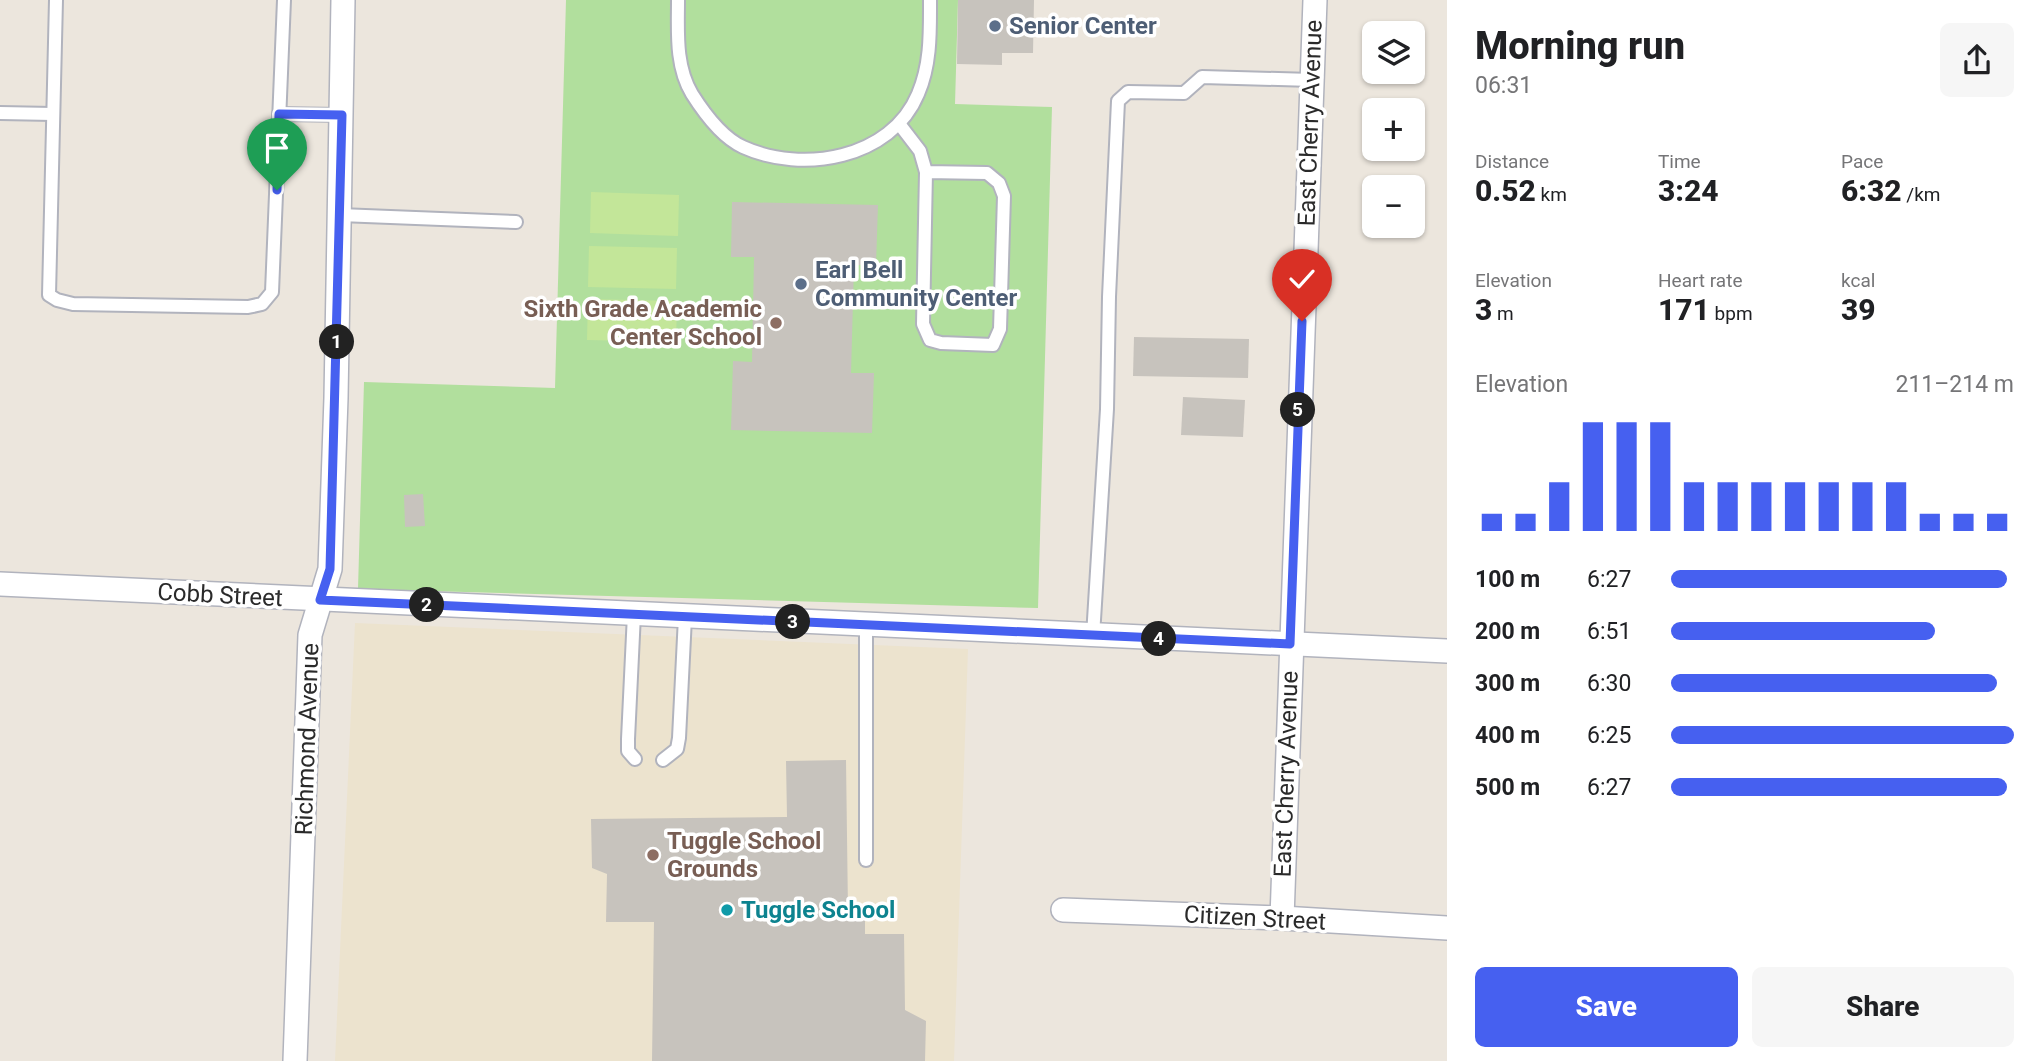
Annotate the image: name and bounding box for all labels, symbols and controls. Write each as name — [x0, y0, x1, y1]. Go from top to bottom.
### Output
place label: Senior Center — [1009, 12, 1157, 40]
marker: Senior Center — [987, 18, 1003, 34]
street label: East Cherry Avenue — [1292, 19, 1328, 227]
map controls — [1362, 21, 1425, 238]
button: layers — [1362, 21, 1425, 84]
button: share — [1940, 23, 2014, 97]
text: Morning run — [1475, 24, 1685, 68]
text: 06:31 — [1475, 72, 1532, 99]
button: + — [1362, 98, 1425, 161]
pin — [247, 118, 307, 190]
icon: arrive — [258, 129, 296, 167]
text: Distance — [1475, 150, 1549, 173]
text: Time — [1658, 150, 1701, 173]
text: Pace — [1841, 150, 1883, 173]
text: 0.52 — [1475, 173, 1536, 208]
text: 3:24 — [1658, 173, 1719, 208]
text: 6:32 — [1841, 173, 1902, 208]
button: − — [1362, 175, 1425, 238]
text: km — [1536, 183, 1567, 206]
text: /km — [1902, 183, 1941, 206]
pin — [1272, 249, 1332, 321]
place label: Earl Bell Community Center — [815, 256, 1017, 312]
icon: check — [1283, 260, 1321, 298]
text: Elevation — [1475, 269, 1552, 292]
text: Heart rate — [1658, 269, 1743, 292]
text: kcal — [1841, 269, 1875, 292]
marker: Earl Bell Community Center — [793, 276, 809, 292]
text: 3 — [1475, 292, 1492, 327]
text: 171 — [1658, 292, 1710, 327]
text: 39 — [1841, 292, 1876, 327]
place label: Sixth Grade Academic Center School — [524, 295, 762, 351]
text: m — [1492, 302, 1514, 325]
text: bpm — [1710, 302, 1753, 325]
marker: Sixth Grade Academic Center School — [768, 315, 784, 331]
pin: 1 — [320, 324, 354, 360]
text: 1 — [331, 330, 342, 353]
text: Elevation — [1475, 371, 1568, 398]
text: 211–214 m — [1895, 371, 2014, 398]
pin: 5 — [1280, 392, 1316, 428]
text: 5 — [1292, 398, 1303, 421]
text: 100 m — [1475, 566, 1540, 593]
text: 6:27 — [1587, 566, 1631, 593]
street label: Cobb Street — [157, 578, 284, 612]
pin: 2 — [410, 588, 444, 622]
text: 2 — [421, 593, 432, 616]
pin: 3 — [776, 604, 810, 640]
text: 3 — [787, 610, 798, 633]
text: 200 m — [1475, 618, 1540, 645]
text: 6:51 — [1587, 618, 1631, 645]
pin: 4 — [1142, 622, 1176, 656]
text: 4 — [1153, 627, 1164, 650]
street label: Richmond Avenue — [290, 642, 324, 836]
street label: East Cherry Avenue — [1268, 670, 1304, 878]
text: 300 m — [1475, 670, 1540, 697]
text: 6:30 — [1587, 670, 1631, 697]
text: 400 m — [1475, 722, 1540, 749]
text: 6:25 — [1587, 722, 1631, 749]
text: 500 m — [1475, 774, 1540, 801]
text: 6:27 — [1587, 774, 1631, 801]
place label: Tuggle School Grounds — [667, 827, 821, 883]
marker: Tuggle School Grounds — [645, 847, 661, 863]
place label: Tuggle School — [741, 896, 895, 924]
street label: Citizen Street — [1183, 900, 1327, 936]
marker: Tuggle School — [719, 902, 735, 918]
button: Save — [1475, 967, 1738, 1047]
button: Share — [1752, 967, 2014, 1047]

